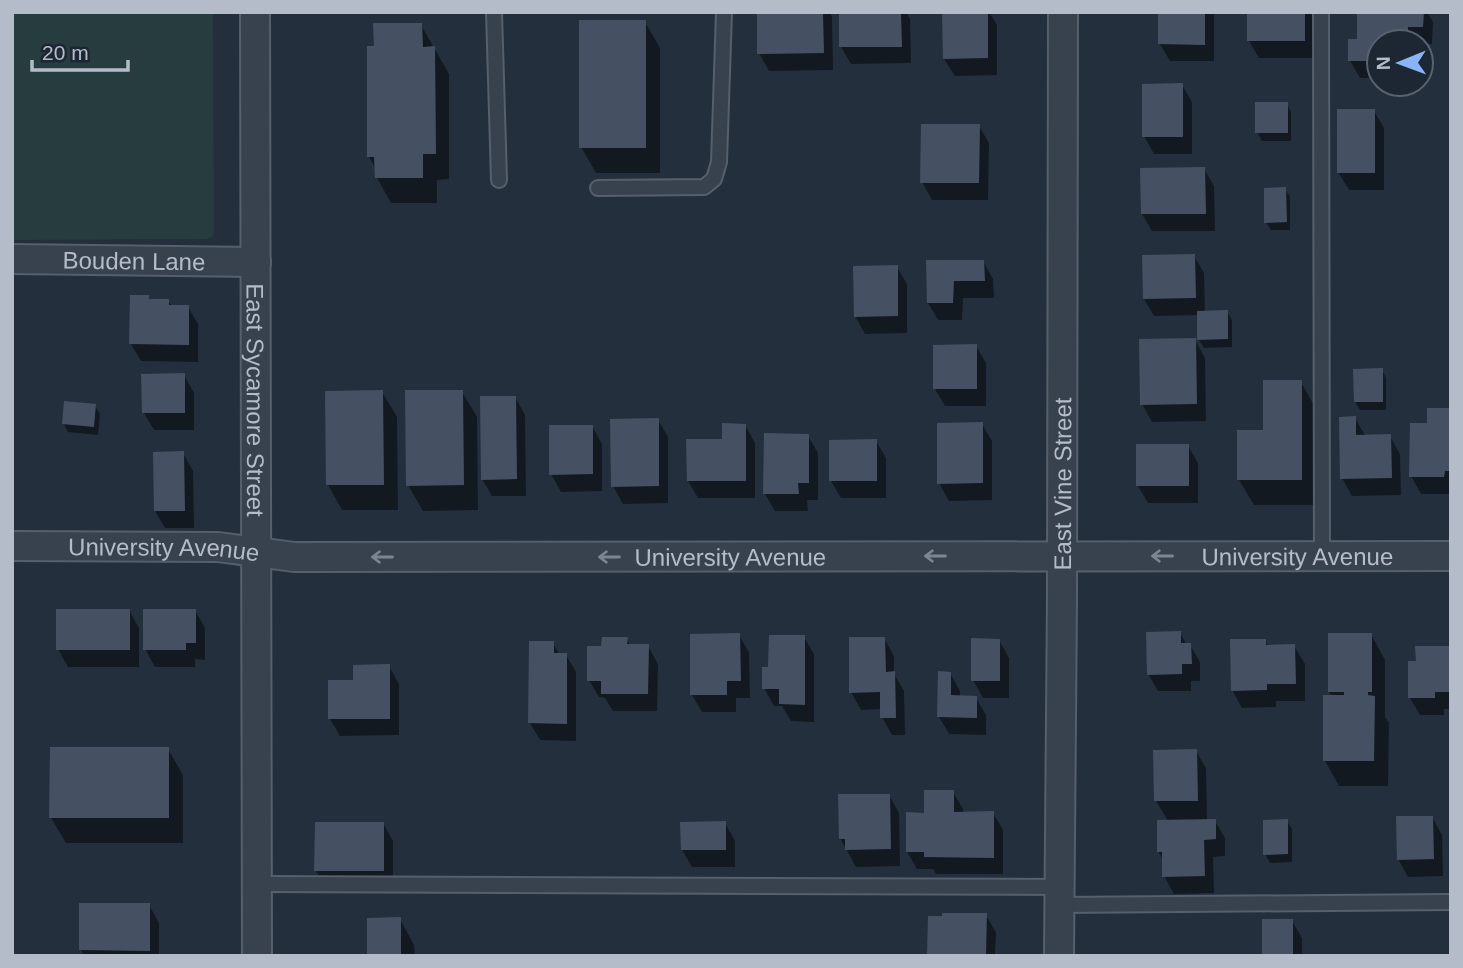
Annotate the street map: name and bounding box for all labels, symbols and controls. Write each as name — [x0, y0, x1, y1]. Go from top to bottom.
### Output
scale bar — [32, 28, 128, 72]
north arrow — [1365, 28, 1435, 98]
text: 20 m — [42, 41, 89, 64]
text: N — [1373, 56, 1394, 70]
street label: Bouden Lane — [62, 246, 206, 275]
street label: East Sycamore Street — [242, 283, 270, 517]
street label: East Vine Street — [1049, 397, 1076, 571]
street label: University Avenue — [68, 533, 261, 566]
street label: University Avenue — [634, 543, 826, 570]
street label: University Avenue — [1201, 543, 1393, 570]
one-way arrow — [923, 549, 946, 563]
one-way arrow — [1151, 549, 1174, 563]
one-way arrow — [370, 550, 393, 564]
one-way arrow — [598, 550, 621, 564]

